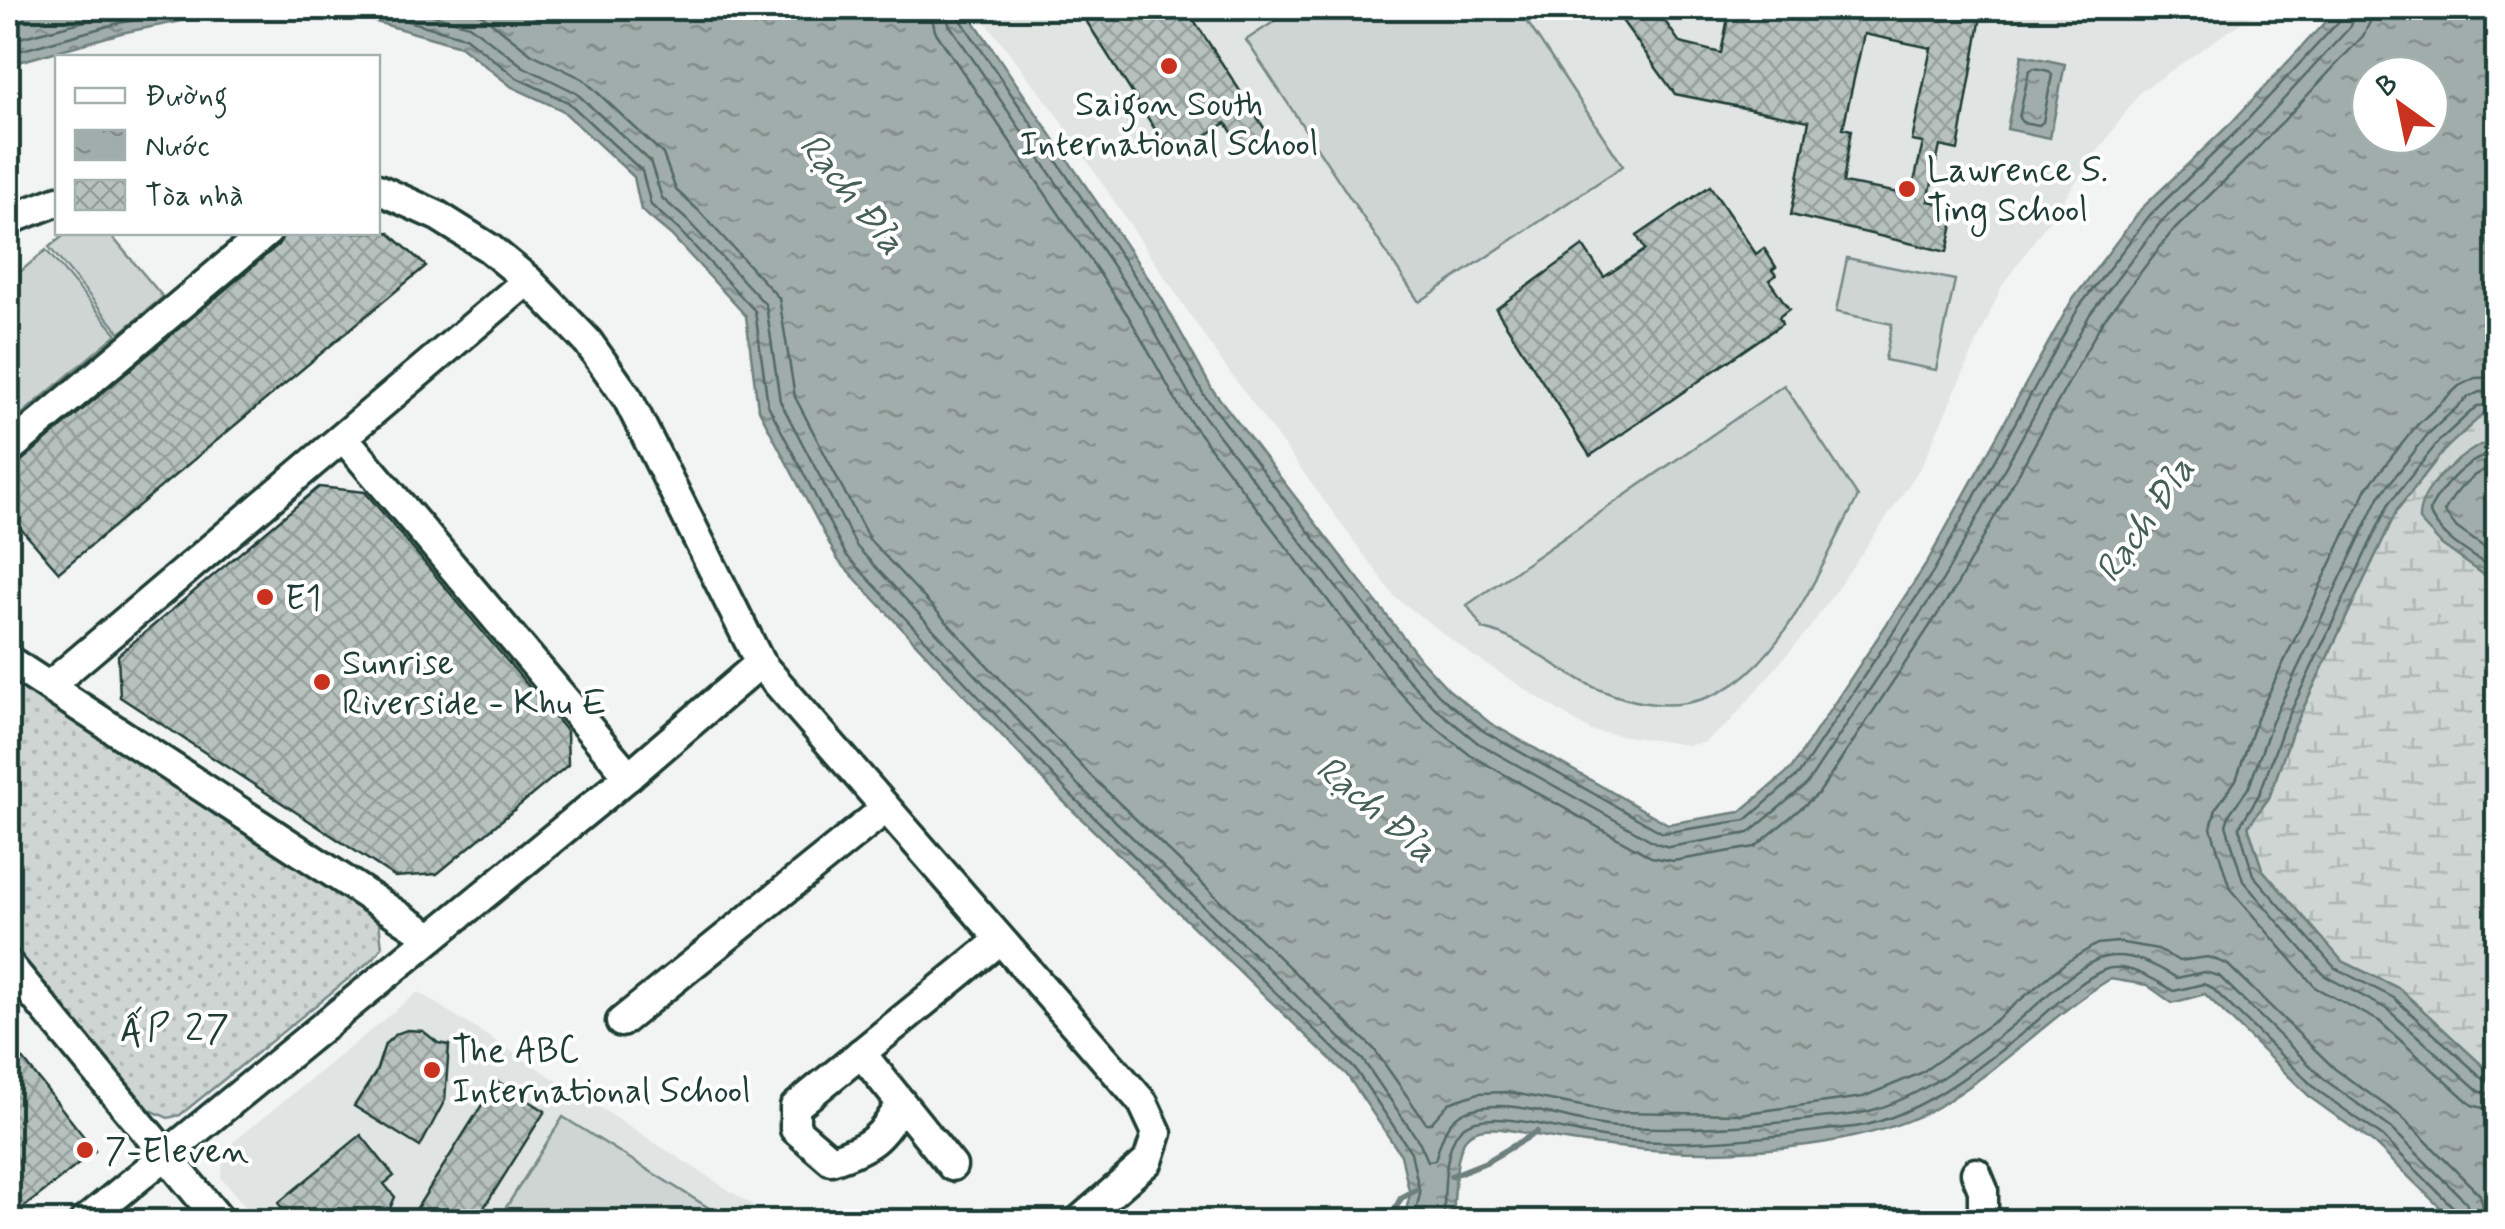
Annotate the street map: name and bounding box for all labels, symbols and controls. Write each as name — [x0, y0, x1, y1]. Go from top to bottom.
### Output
legend — [55, 55, 380, 235]
marker: Saigon South International School — [1158, 55, 1180, 77]
north arrow — [2350, 55, 2450, 155]
text: B — [2370, 66, 2405, 106]
text: Đường — [145, 77, 228, 119]
place label: Saigon South International School — [1020, 82, 1318, 168]
water label: Rạch Đỉa — [787, 124, 915, 266]
text: Nước — [145, 127, 210, 166]
place label: Lawrence S. Ting School — [1927, 148, 2108, 237]
text: Tòa nhà — [145, 177, 244, 216]
marker: Lawrence S. Ting School — [1896, 178, 1918, 200]
water label: Rạch Đỉa — [2085, 448, 2207, 593]
place label: E1 — [285, 576, 321, 622]
marker: E1 — [254, 586, 276, 608]
place label: Sunrise Riverside - Khu E — [342, 641, 606, 727]
marker: Sunrise Riverside - Khu E — [311, 671, 333, 693]
water label: Rạch Đỉa — [1305, 745, 1446, 875]
district label: ẤP 27 — [120, 1005, 232, 1054]
place label: The ABC International School — [452, 1029, 751, 1115]
marker: The ABC International School — [421, 1059, 443, 1081]
place label: 7-Eleven — [105, 1129, 249, 1175]
marker: 7-Eleven — [74, 1139, 96, 1161]

